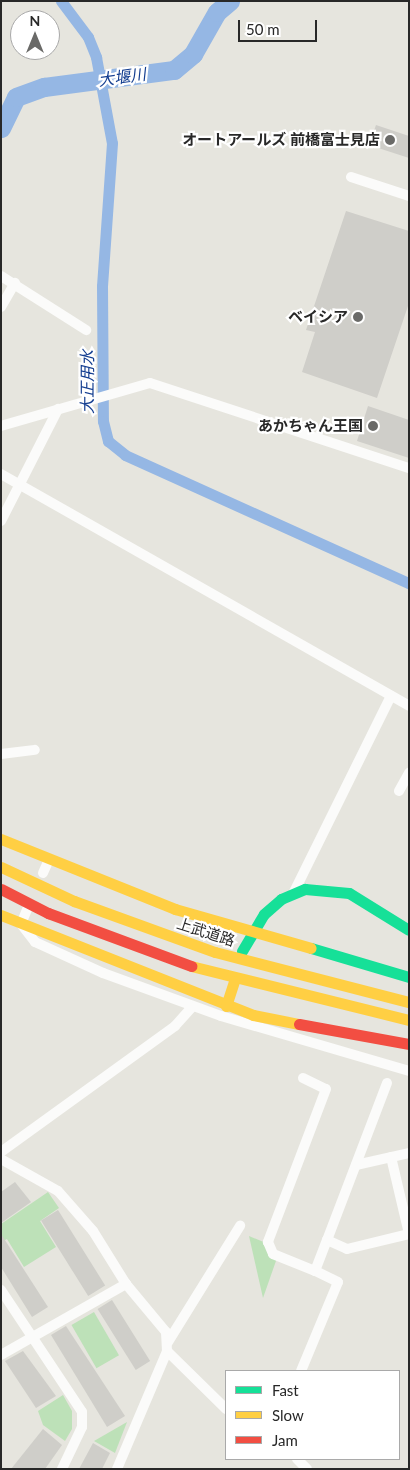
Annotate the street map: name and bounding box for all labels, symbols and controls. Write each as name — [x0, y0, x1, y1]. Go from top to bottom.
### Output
north arrow — [10, 10, 60, 60]
scale bar — [240, 10, 319, 42]
text: N — [30, 12, 40, 29]
text: 50 m — [246, 20, 280, 38]
water label: 大堰川 — [97, 64, 147, 90]
place label: オートアールズ 前橋富士見店 — [182, 131, 380, 149]
marker: オートアールズ 前橋富士見店 — [384, 134, 396, 146]
place label: ベイシア — [288, 308, 348, 326]
marker: ベイシア — [352, 311, 364, 323]
water label: 大正用水 — [77, 350, 97, 414]
place label: あかちゃん王国 — [258, 417, 363, 435]
marker: あかちゃん王国 — [367, 420, 379, 432]
street label: 上武道路 — [175, 914, 237, 950]
legend — [225, 1370, 400, 1460]
text: Fast — [272, 1381, 299, 1399]
text: Slow — [272, 1406, 304, 1424]
text: Jam — [272, 1431, 298, 1449]

